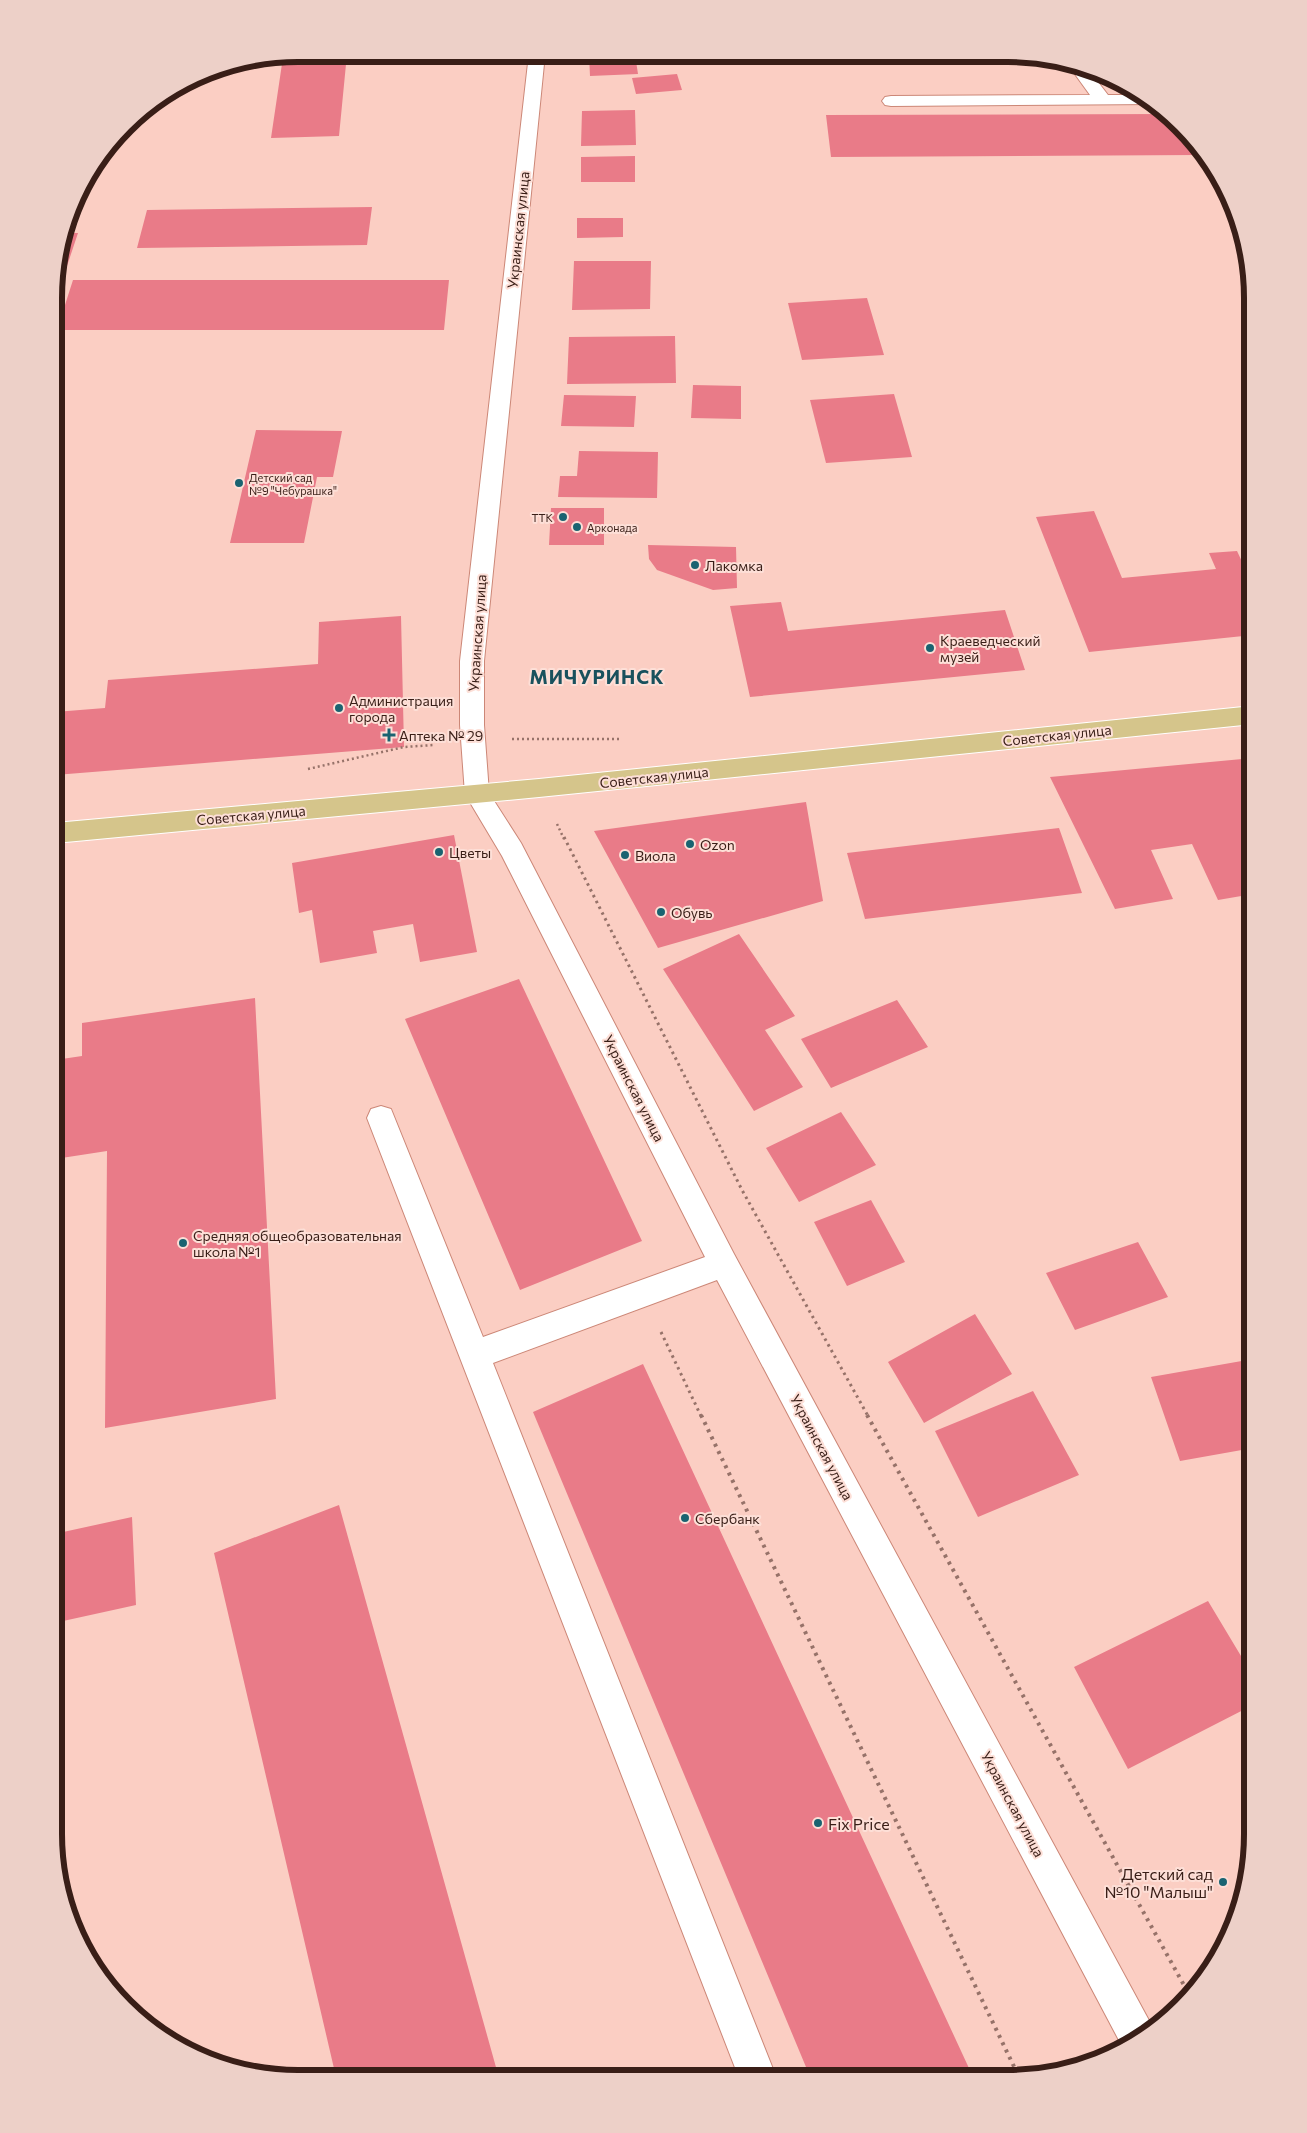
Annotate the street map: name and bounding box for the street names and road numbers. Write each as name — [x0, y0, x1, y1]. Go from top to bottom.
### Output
street label: Украинская улица — [503, 171, 533, 289]
street label: Украинская улица — [464, 574, 490, 692]
street label: Советская улица — [1002, 721, 1112, 749]
street label: Советская улица — [599, 763, 709, 791]
street label: Советская улица — [196, 802, 306, 828]
street label: Украинская улица — [600, 1032, 668, 1144]
street label: Украинская улица — [787, 1391, 857, 1503]
street label: Украинская улица — [978, 1748, 1048, 1860]

